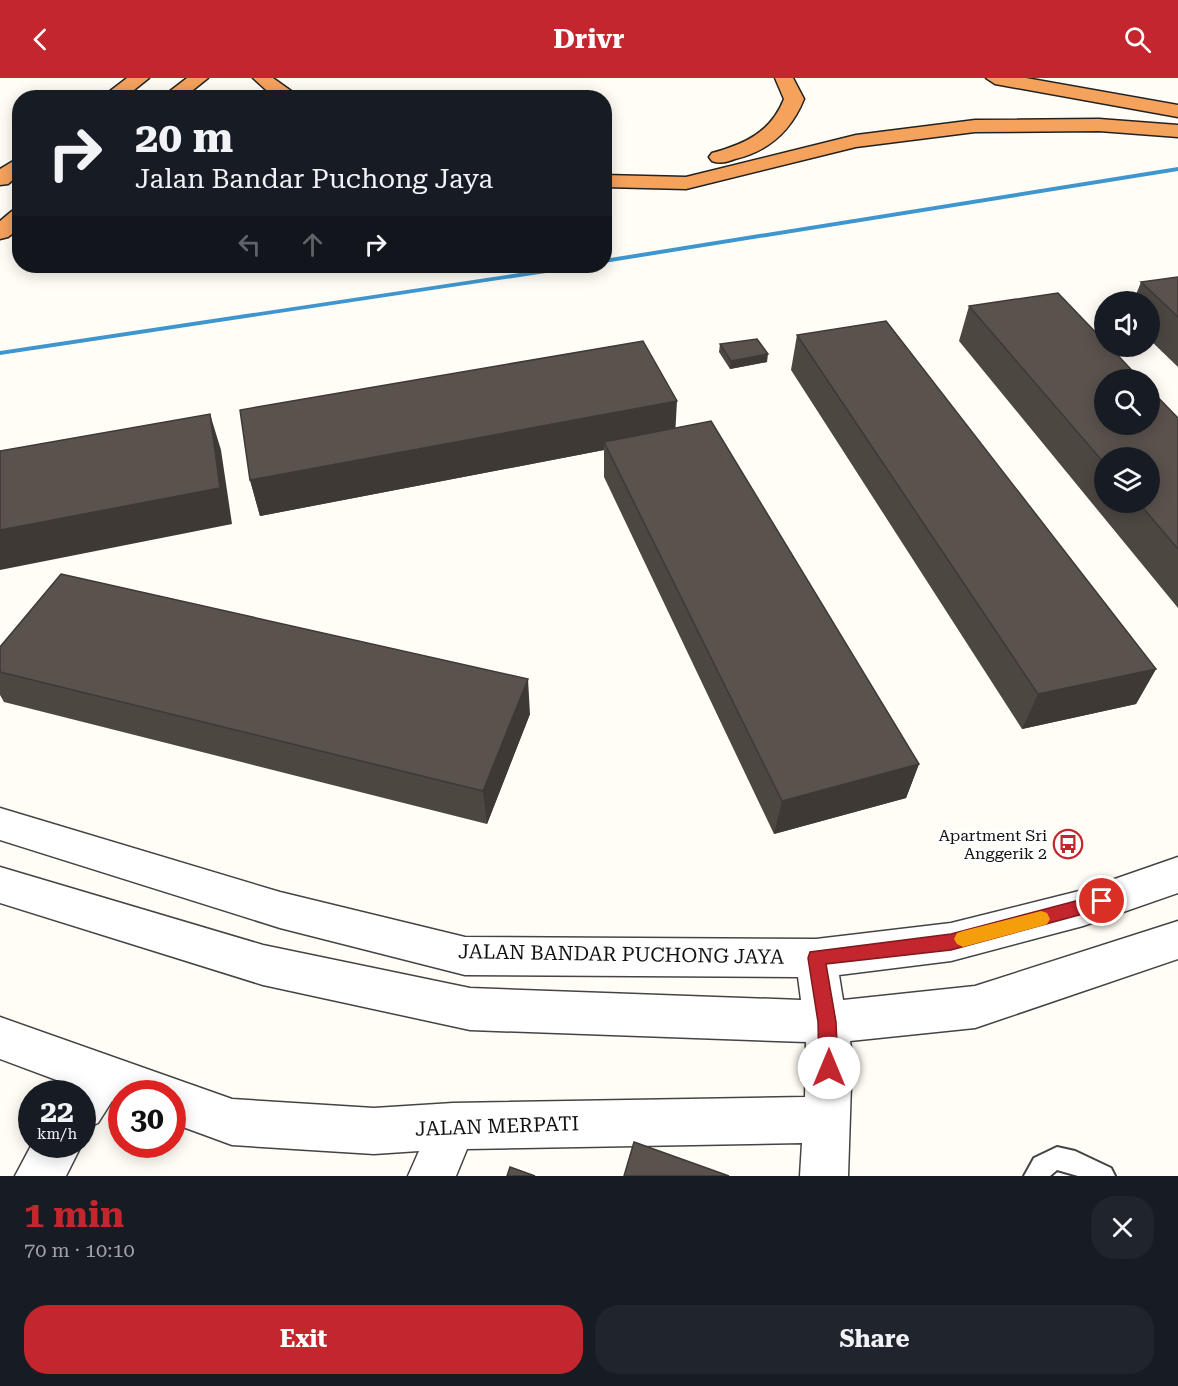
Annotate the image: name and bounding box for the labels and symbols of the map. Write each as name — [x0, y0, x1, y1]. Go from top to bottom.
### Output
place label: Apartment Sri Anggerik 2 — [939, 826, 1047, 863]
bus stop icon: Apartment Sri Anggerik 2 — [1052, 828, 1084, 860]
pin — [1076, 875, 1127, 926]
street label: JALAN BANDAR PUCHONG JAYA — [458, 939, 784, 969]
position arrow — [797, 1036, 861, 1100]
speed limit sign: 30 — [108, 1080, 186, 1158]
street label: JALAN MERPATI — [414, 1111, 580, 1141]

